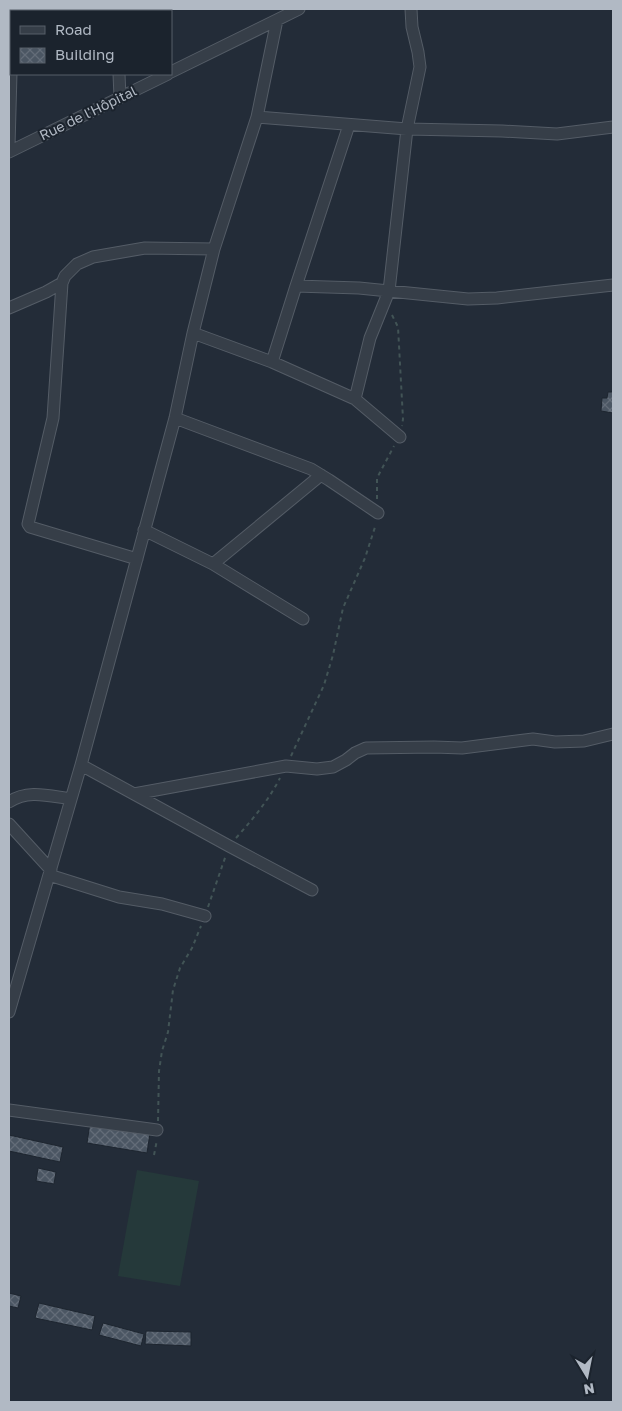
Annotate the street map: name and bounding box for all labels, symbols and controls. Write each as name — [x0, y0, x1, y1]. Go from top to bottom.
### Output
legend — [10, 10, 172, 75]
text: Road — [55, 20, 92, 38]
text: Building — [55, 45, 115, 63]
street label: Rue de l'Hôpital — [36, 82, 139, 143]
north arrow — [562, 1351, 612, 1401]
text: N — [583, 1380, 596, 1399]

